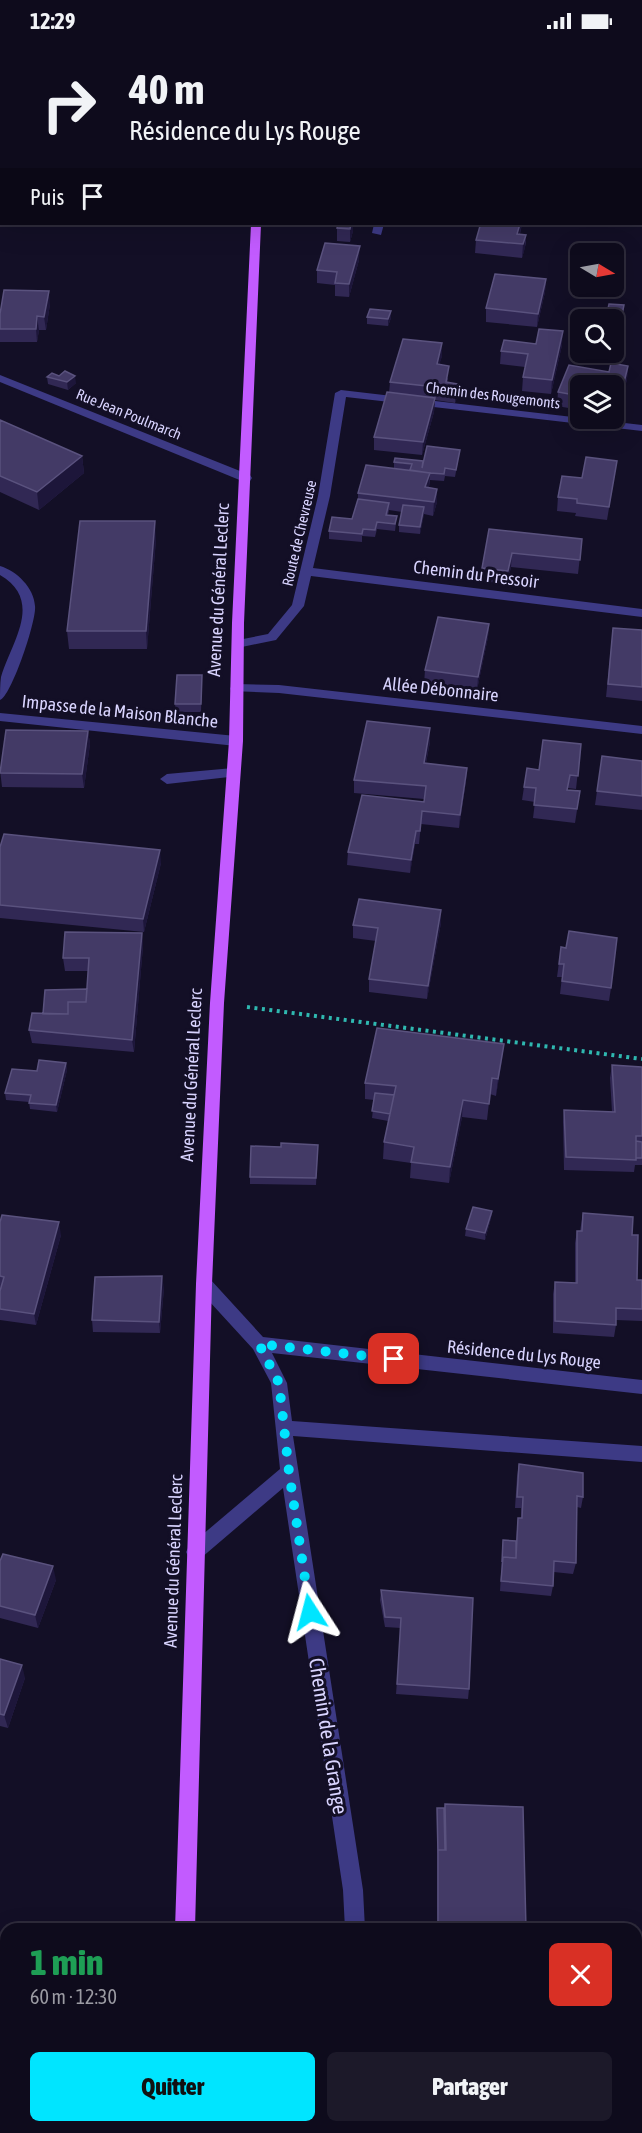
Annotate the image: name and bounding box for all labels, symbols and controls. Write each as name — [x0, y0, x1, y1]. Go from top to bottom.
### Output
text: 12:29 — [30, 8, 75, 34]
text: 40 m — [129, 65, 204, 113]
icon: right — [30, 66, 108, 144]
text: Résidence du Lys Rouge — [129, 115, 361, 146]
icon: arrive — [76, 180, 109, 213]
text: Puis — [30, 184, 64, 210]
north arrow — [570, 243, 624, 297]
map controls — [570, 243, 624, 429]
button: search — [570, 309, 624, 363]
button: layers — [570, 375, 624, 429]
street label: Chemin des Rougemonts — [425, 378, 561, 412]
street label: Rue Jean Poulmarch — [74, 385, 184, 443]
street label: Route de Chevreuse — [279, 478, 319, 588]
street label: Avenue du Général Leclerc — [203, 502, 233, 677]
street label: Chemin du Pressoir — [412, 556, 540, 592]
street label: Allée Débonnaire — [382, 673, 500, 705]
street label: Impasse de la Maison Blanche — [21, 690, 219, 732]
street label: Avenue du Général Leclerc — [176, 987, 206, 1162]
pin — [368, 1333, 419, 1384]
street label: Résidence du Lys Rouge — [446, 1335, 602, 1373]
icon: arrive — [377, 1342, 410, 1375]
street label: Avenue du Général Leclerc — [159, 1474, 187, 1648]
position arrow — [278, 1580, 342, 1644]
street label: Chemin de la Grange — [305, 1656, 353, 1816]
text: 1 min — [30, 1941, 104, 1983]
button: close — [549, 1943, 612, 2006]
text: 60 m · 12:30 — [30, 1985, 117, 2008]
button: Quitter — [30, 2052, 315, 2121]
button: Partager — [327, 2052, 612, 2121]

